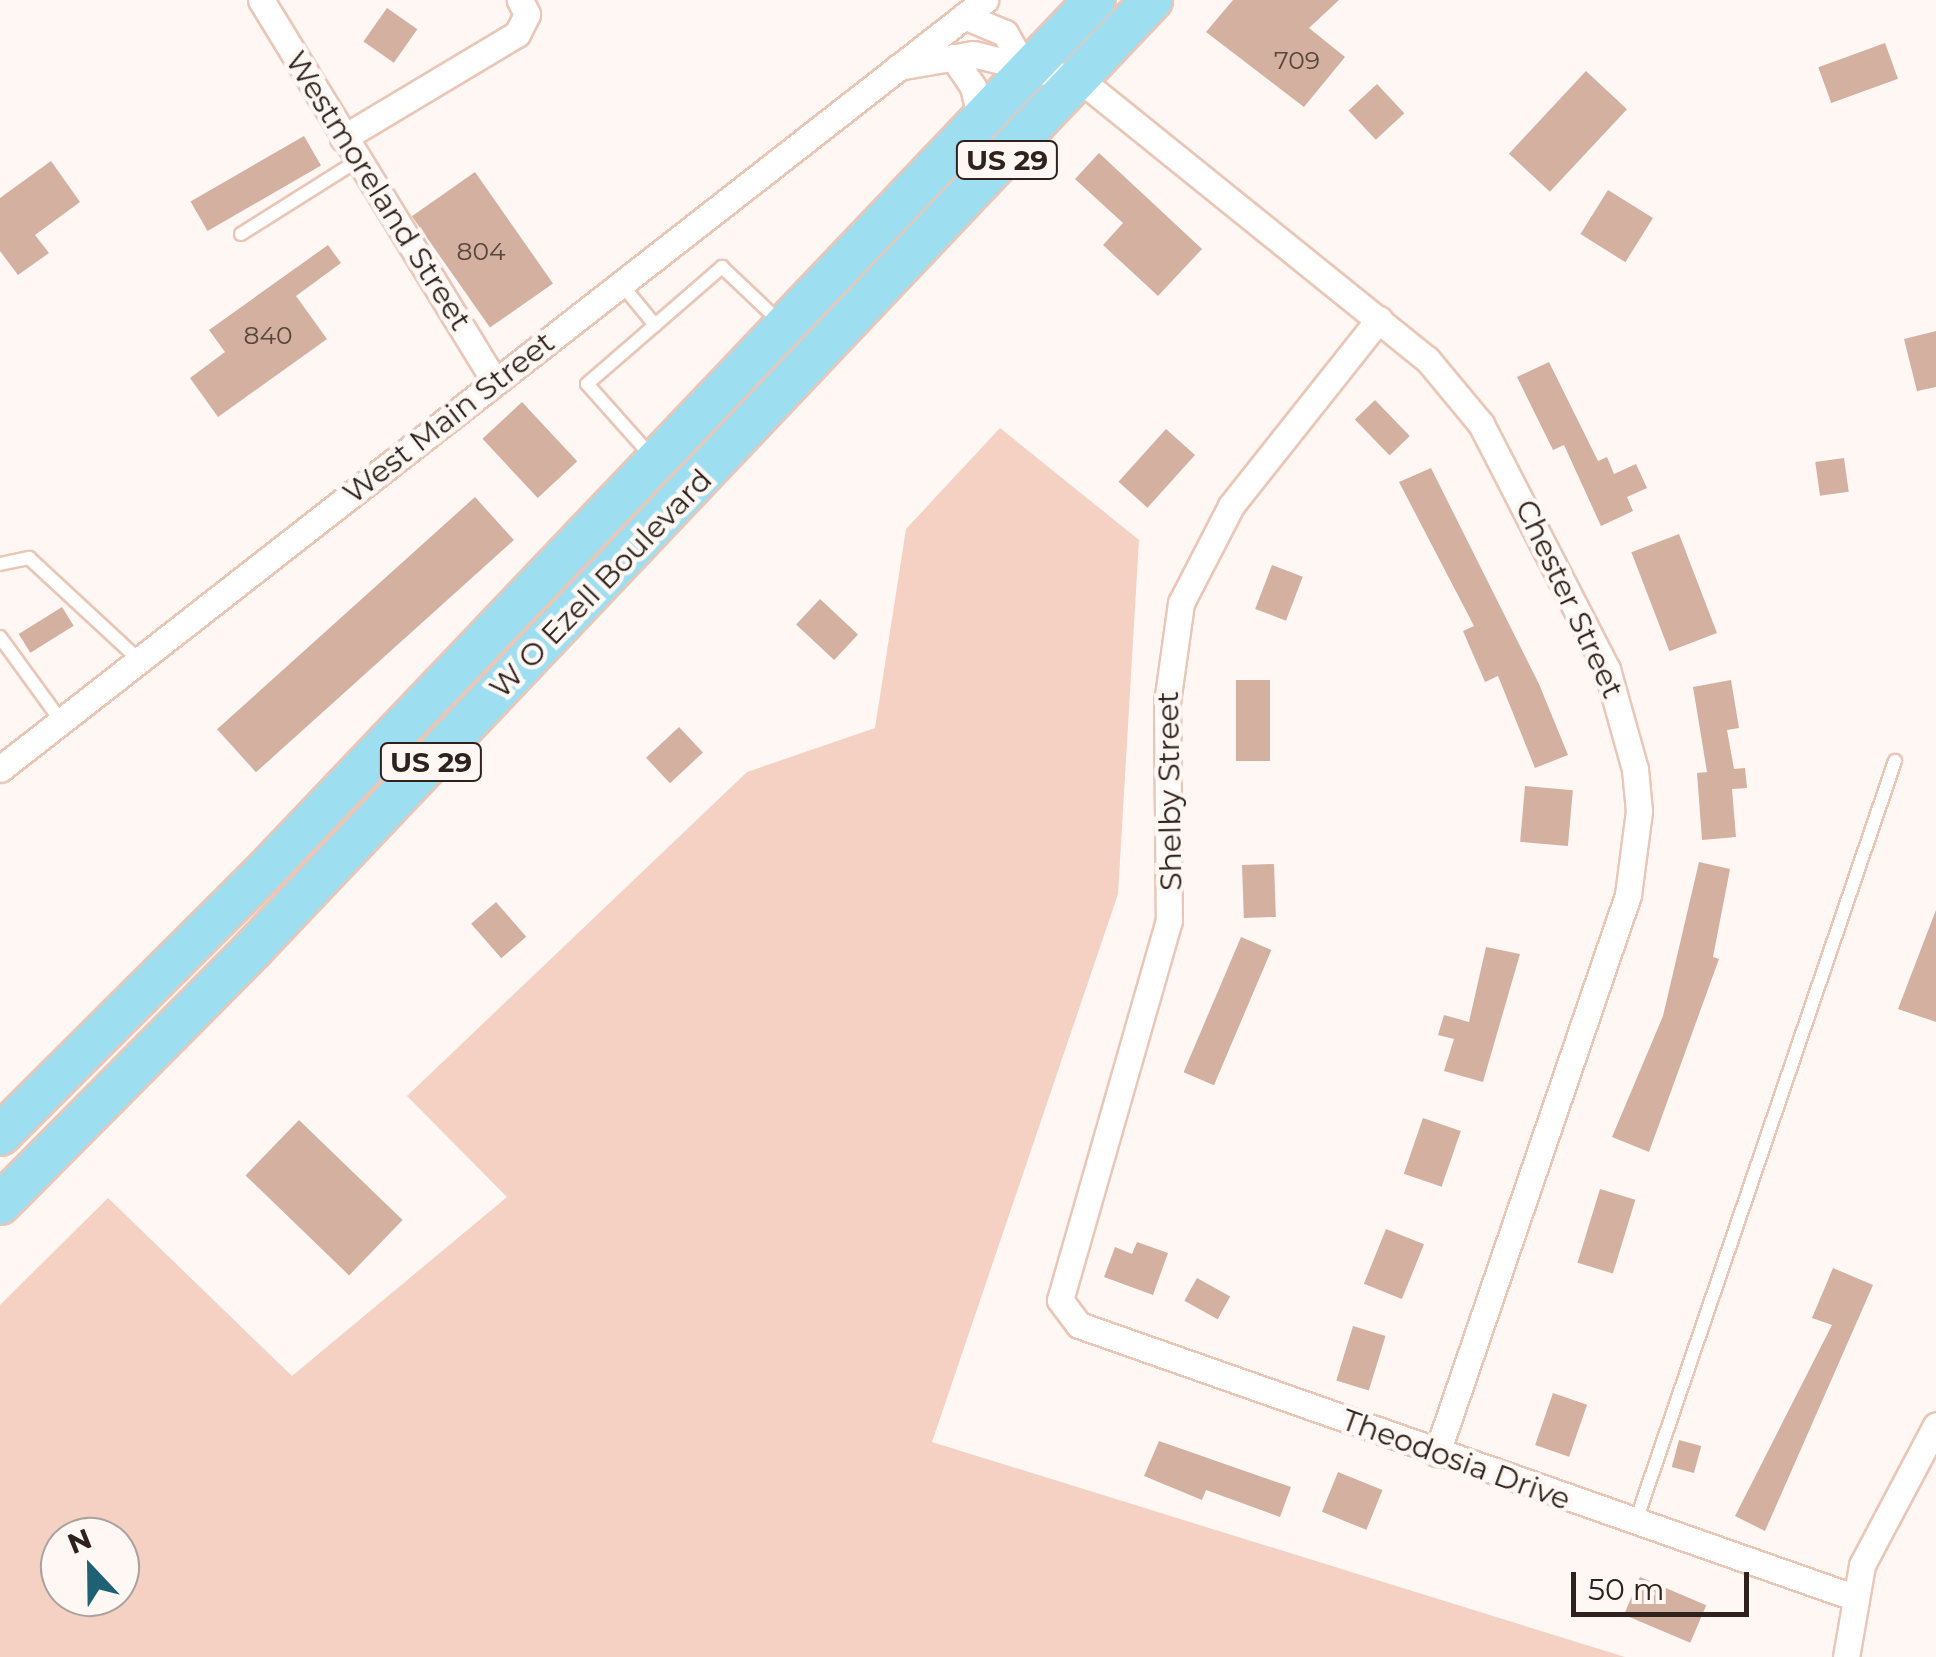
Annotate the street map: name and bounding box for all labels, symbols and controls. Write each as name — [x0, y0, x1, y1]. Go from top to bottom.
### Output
street label: Westmoreland Street — [277, 45, 479, 337]
house number: 709 — [1274, 45, 1320, 75]
road number: US 29 — [954, 137, 1060, 183]
house number: 804 — [456, 236, 506, 266]
house number: 840 — [243, 320, 293, 350]
street label: West Main Street — [336, 324, 562, 512]
street label: W O Ezell Boulevard — [482, 462, 720, 706]
street label: Chester Street — [1507, 494, 1631, 704]
street label: Shelby Street — [1150, 691, 1190, 891]
road number: US 29 — [378, 739, 484, 785]
street label: Theodosia Drive — [1337, 1402, 1575, 1518]
north arrow — [40, 1517, 140, 1617]
text: N — [63, 1521, 96, 1561]
scale bar — [1576, 1552, 1754, 1614]
text: 50 m — [1588, 1571, 1665, 1608]

